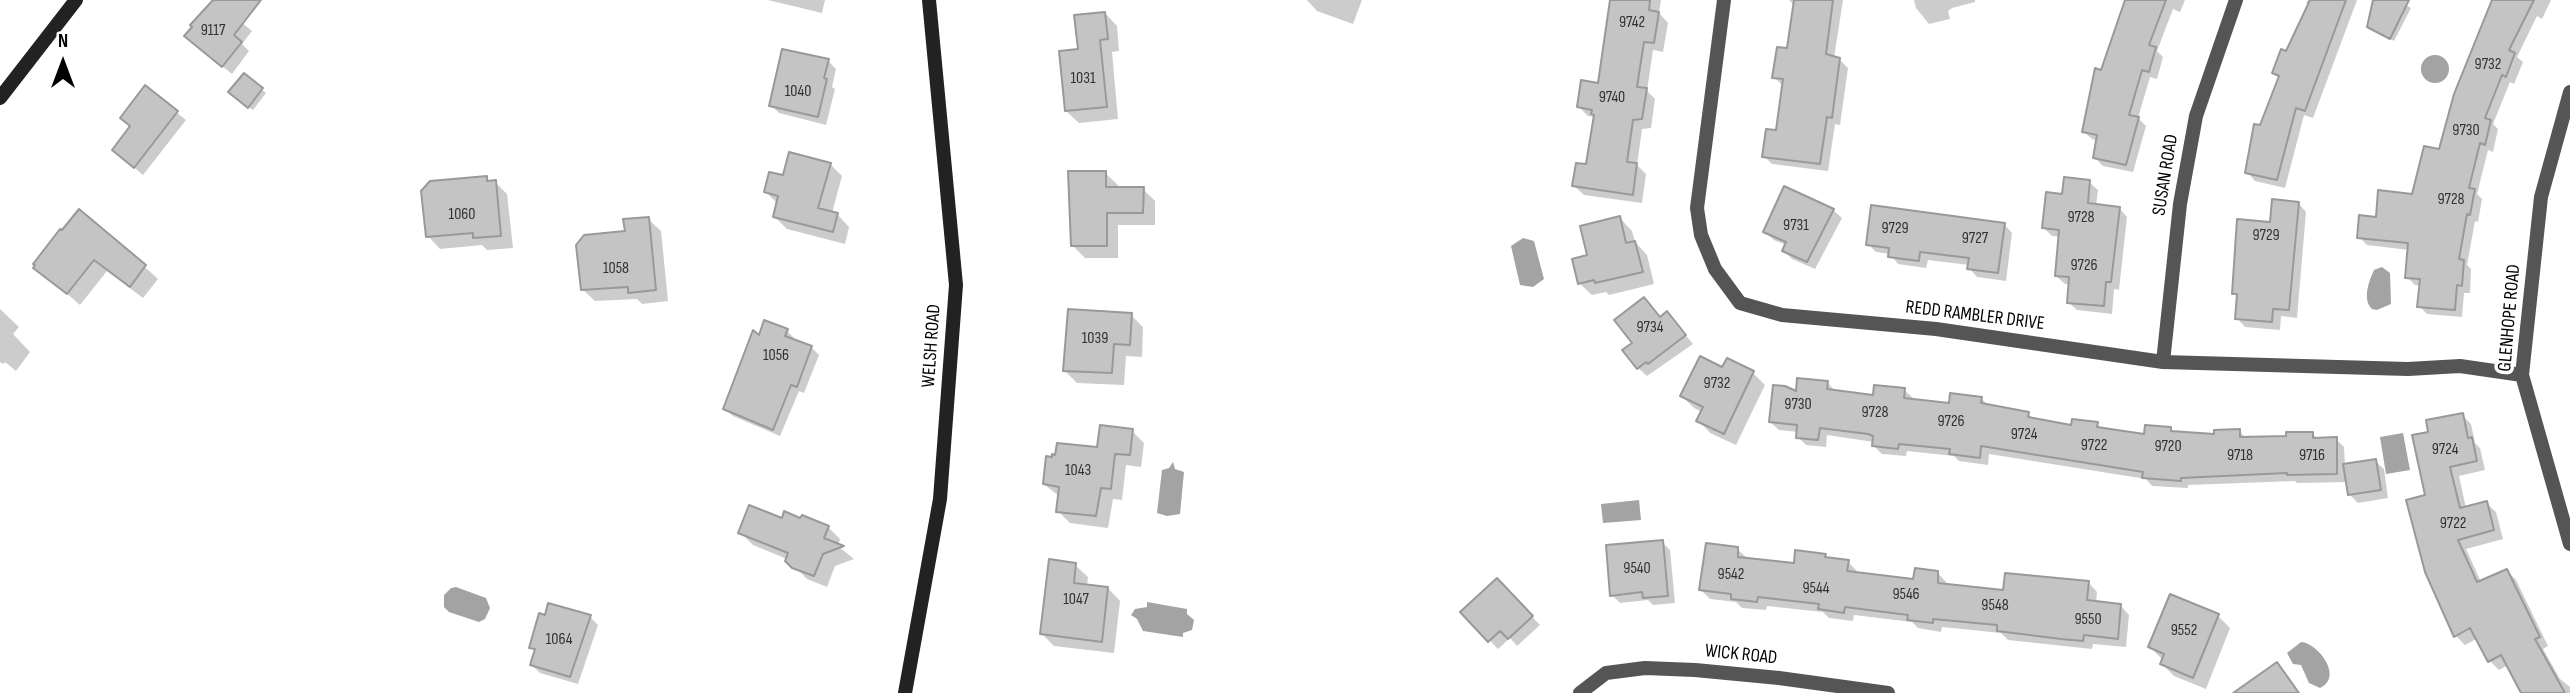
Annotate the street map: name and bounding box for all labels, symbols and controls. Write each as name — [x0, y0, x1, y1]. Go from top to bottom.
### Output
house number: 9742 — [1619, 13, 1645, 33]
house number: 9117 — [201, 21, 225, 41]
north arrow — [28, 28, 98, 98]
text: N — [58, 30, 68, 53]
house number: 9732 — [2475, 55, 2501, 75]
house number: 1031 — [1070, 69, 1096, 89]
house number: 1040 — [785, 82, 811, 102]
house number: 9740 — [1599, 88, 1625, 108]
house number: 9730 — [2452, 121, 2480, 141]
street label: SUSAN ROAD — [2148, 133, 2184, 217]
house number: 9728 — [2437, 190, 2465, 210]
house number: 1060 — [449, 205, 475, 225]
house number: 9728 — [2067, 208, 2095, 228]
house number: 9731 — [1783, 216, 1809, 236]
house number: 9729 — [1881, 219, 1909, 239]
house number: 9729 — [2252, 226, 2280, 246]
house number: 9727 — [1962, 229, 1988, 249]
house number: 9726 — [2070, 256, 2098, 276]
house number: 1058 — [603, 259, 629, 279]
street label: GLENHOPE ROAD — [2494, 264, 2526, 372]
street label: REDD RAMBLER DRIVE — [1904, 296, 2046, 336]
street label: WELSH ROAD — [918, 304, 946, 388]
house number: 9734 — [1637, 318, 1663, 338]
house number: 1039 — [1082, 329, 1108, 349]
house number: 1056 — [763, 346, 789, 366]
house number: 9732 — [1704, 374, 1730, 394]
house number: 9730 — [1784, 395, 1812, 415]
house number: 9728 — [1861, 403, 1889, 423]
house number: 9726 — [1937, 412, 1965, 432]
house number: 9724 — [2011, 425, 2037, 445]
house number: 9722 — [2081, 436, 2107, 456]
house number: 9720 — [2154, 437, 2182, 457]
house number: 9724 — [2432, 440, 2458, 460]
house number: 9718 — [2227, 446, 2253, 466]
house number: 9716 — [2299, 446, 2325, 466]
house number: 1043 — [1065, 461, 1091, 481]
house number: 9722 — [2440, 514, 2466, 534]
house number: 9540 — [1623, 559, 1651, 579]
house number: 9542 — [1718, 565, 1744, 585]
house number: 9544 — [1803, 579, 1829, 599]
house number: 9546 — [1892, 585, 1920, 605]
house number: 1047 — [1063, 590, 1089, 610]
house number: 9548 — [1981, 596, 2009, 616]
house number: 9550 — [2074, 610, 2102, 630]
house number: 9552 — [2171, 621, 2197, 641]
house number: 1064 — [546, 630, 572, 650]
street label: WICK ROAD — [1704, 640, 1778, 670]

